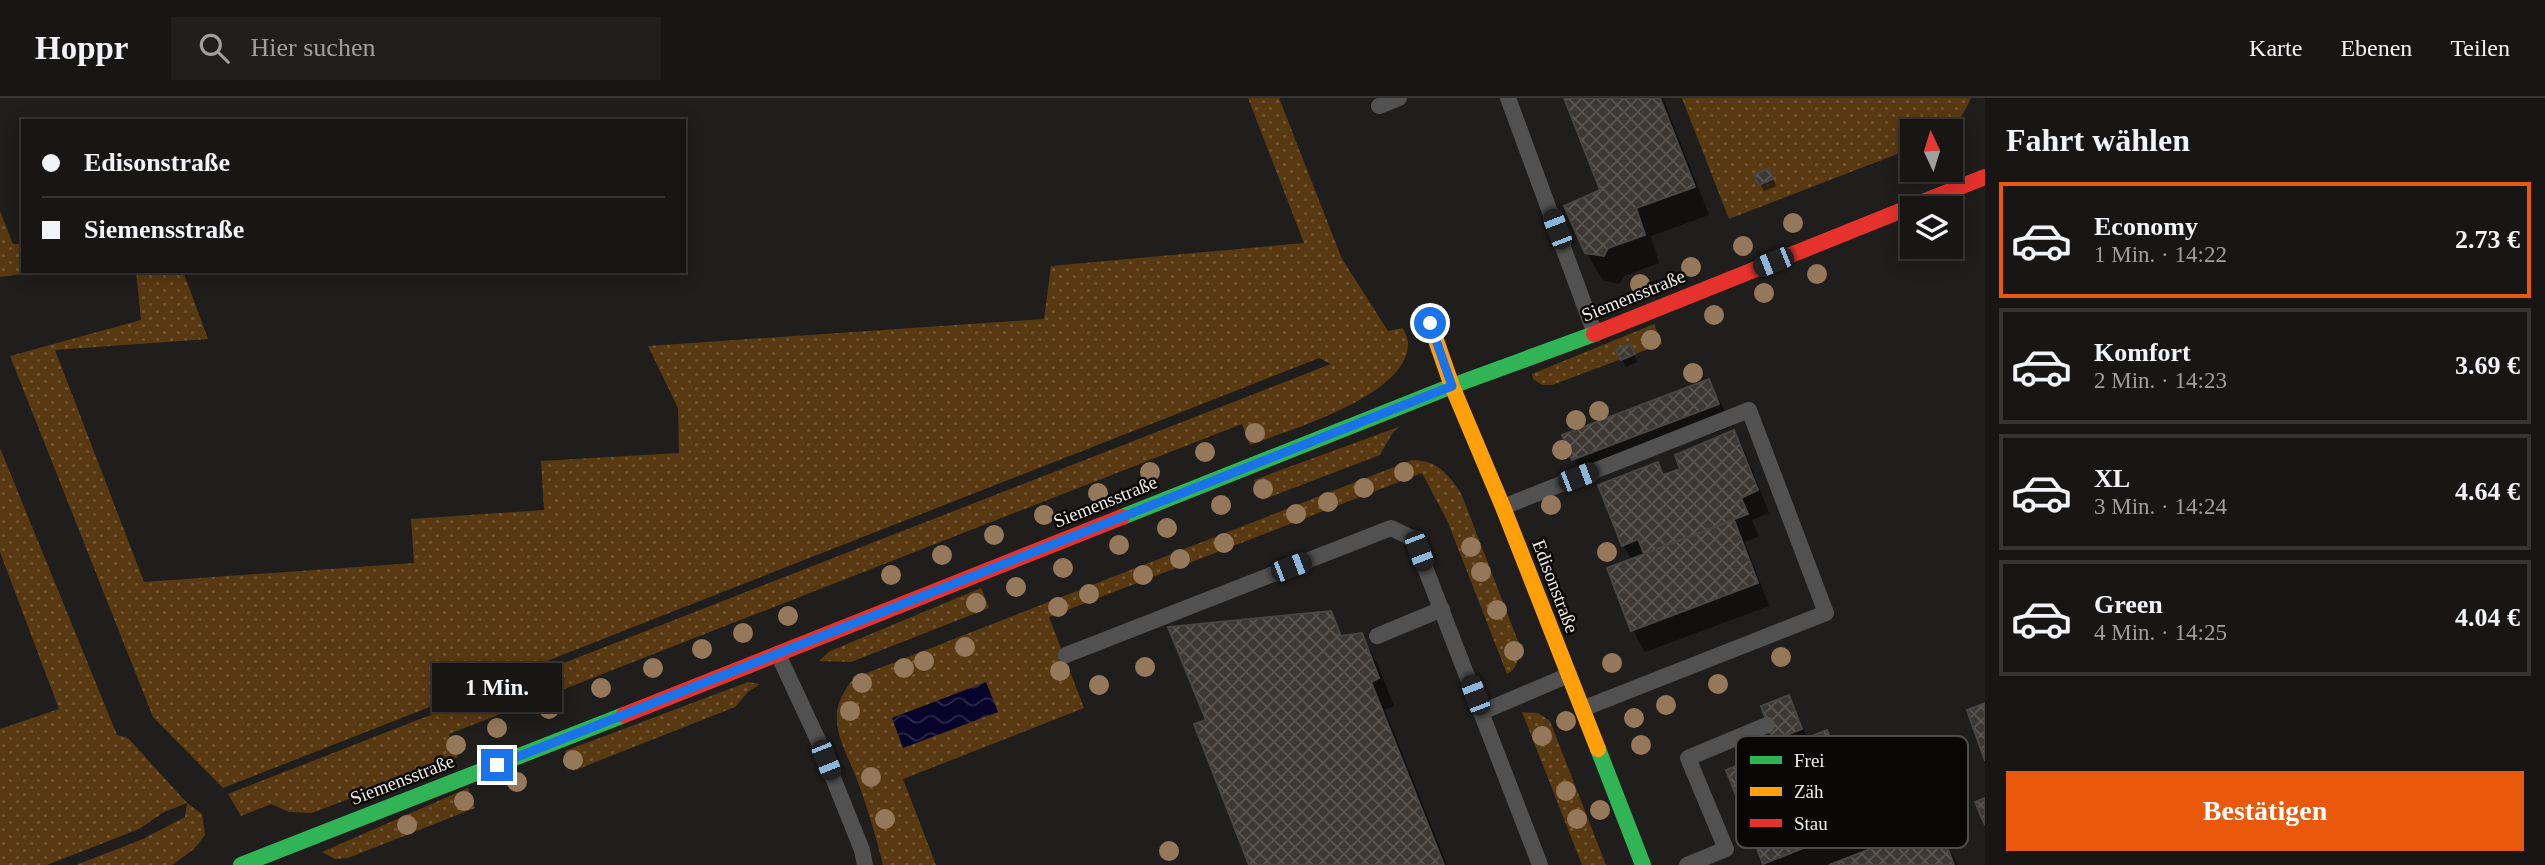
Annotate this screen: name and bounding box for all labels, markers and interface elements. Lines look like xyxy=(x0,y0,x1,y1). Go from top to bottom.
search box xyxy=(171,17,661,80)
icon: search xyxy=(195,29,233,67)
text: Hoppr xyxy=(35,30,129,66)
text: Hier suchen xyxy=(251,33,375,62)
text: Karte xyxy=(2249,35,2302,61)
text: Ebenen xyxy=(2340,35,2412,61)
text: Teilen xyxy=(2450,35,2510,61)
north arrow xyxy=(1900,119,1964,182)
map controls xyxy=(1900,119,1963,259)
text: Fahrt wählen xyxy=(2006,122,2190,158)
text: Edisonstraße xyxy=(84,148,230,177)
button: layers xyxy=(1900,196,1963,259)
car xyxy=(1540,206,1575,252)
icon: car xyxy=(2010,209,2073,272)
text: Economy xyxy=(2094,212,2198,241)
text: Siemensstraße xyxy=(84,215,244,244)
text: 2.73 € xyxy=(2455,225,2520,254)
text: 1 Min. · 14:22 xyxy=(2094,242,2227,267)
car xyxy=(1750,244,1797,280)
street label: Siemensstraße xyxy=(1578,265,1688,326)
route start xyxy=(1414,307,1446,339)
icon: car xyxy=(2010,335,2073,398)
text: Komfort xyxy=(2094,338,2191,367)
text: 3.69 € xyxy=(2455,351,2520,380)
text: 2 Min. · 14:23 xyxy=(2094,368,2227,393)
car xyxy=(1555,460,1602,494)
icon: car xyxy=(2010,461,2073,524)
text: XL xyxy=(2094,464,2130,493)
street label: Siemensstraße xyxy=(1050,471,1160,532)
text: 4.64 € xyxy=(2455,477,2520,506)
text: 3 Min. · 14:24 xyxy=(2094,494,2227,519)
car xyxy=(1402,528,1437,574)
street label: Edisonstraße xyxy=(1528,537,1583,636)
car xyxy=(1268,550,1315,584)
icon: car xyxy=(2010,587,2073,650)
text: Green xyxy=(2094,590,2163,619)
text: 4.04 € xyxy=(2455,603,2520,632)
text: 4 Min. · 14:25 xyxy=(2094,620,2227,645)
callout: 1 Min. xyxy=(432,664,562,712)
car xyxy=(1458,672,1493,718)
text: 1 Min. xyxy=(465,675,529,700)
legend xyxy=(1736,736,1968,848)
car xyxy=(809,737,844,783)
route end xyxy=(481,749,513,781)
street label: Siemensstraße xyxy=(347,750,457,809)
text: Frei xyxy=(1794,750,1825,771)
button: Bestätigen xyxy=(2006,771,2524,851)
text: Zäh xyxy=(1794,781,1824,802)
text: Stau xyxy=(1794,813,1828,834)

